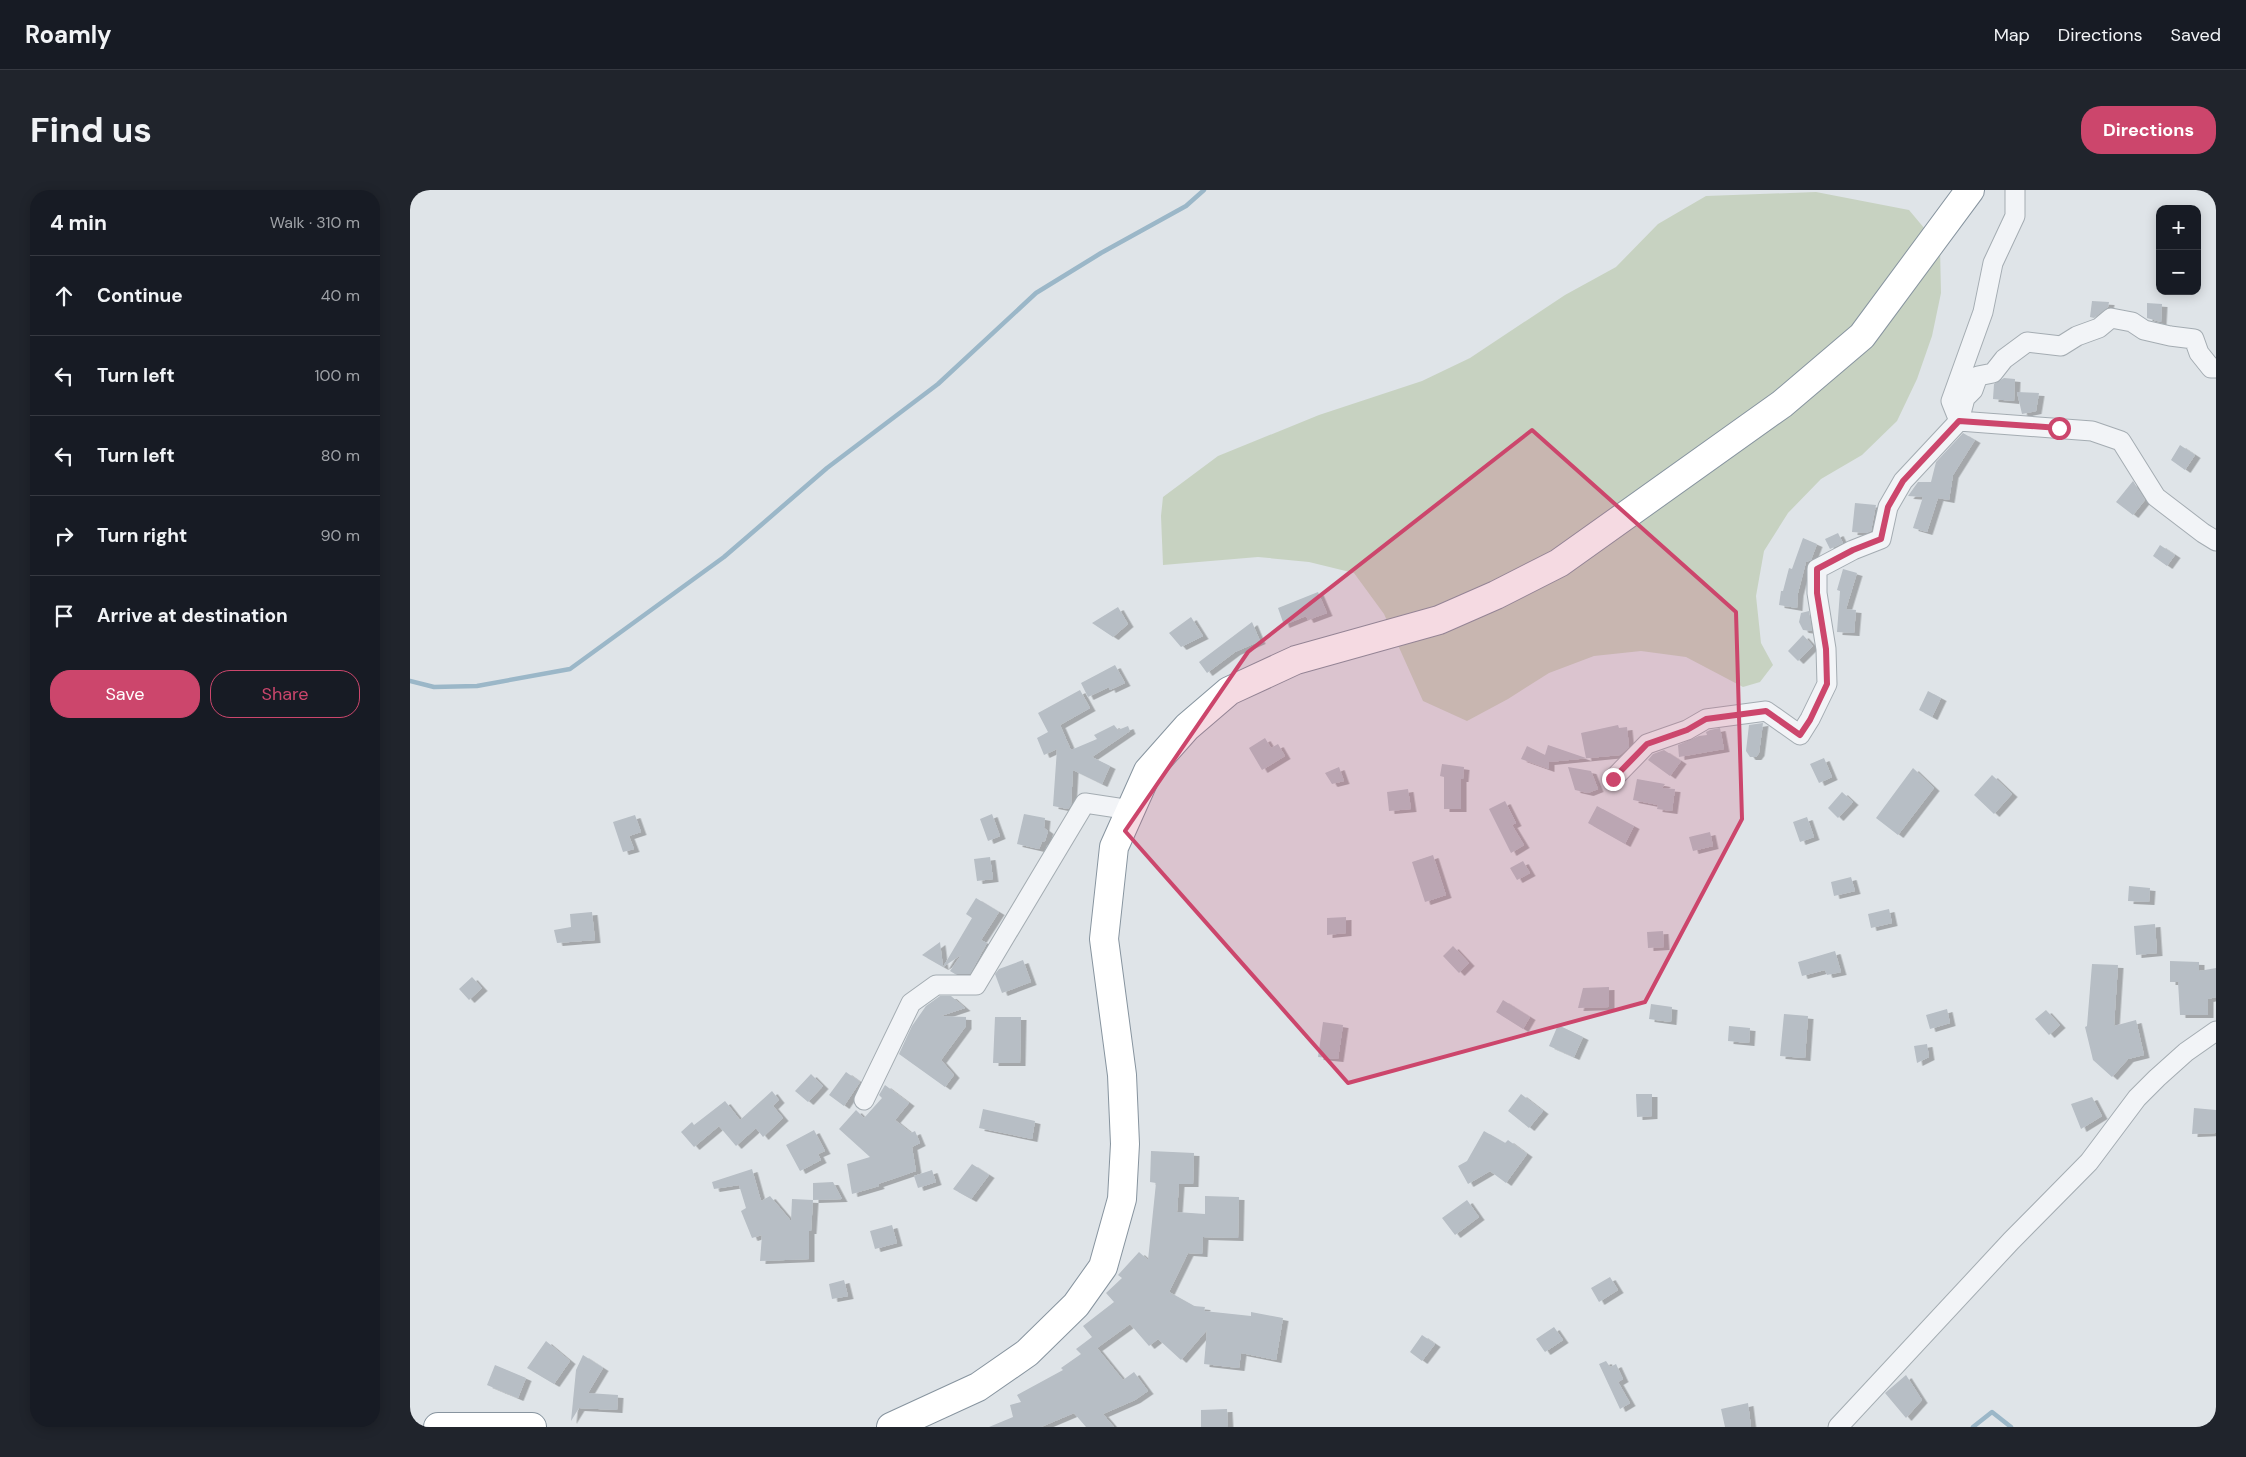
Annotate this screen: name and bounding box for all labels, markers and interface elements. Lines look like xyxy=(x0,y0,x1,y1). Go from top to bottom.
text: Roamly xyxy=(25,19,112,50)
text: Map xyxy=(1994,23,2030,47)
text: Directions xyxy=(2058,23,2143,47)
text: Saved xyxy=(2171,23,2221,47)
button: Directions xyxy=(2081,106,2216,154)
text: Find us xyxy=(30,107,152,153)
map controls xyxy=(2156,205,2201,295)
button: + xyxy=(2156,205,2201,250)
text: 4 min xyxy=(50,209,107,237)
text: Walk · 310 m xyxy=(270,212,360,233)
button: − xyxy=(2156,250,2201,295)
icon: ahead xyxy=(50,282,78,310)
text: Continue xyxy=(97,283,183,308)
text: 40 m xyxy=(321,285,360,306)
icon: left xyxy=(50,362,78,390)
text: Turn left xyxy=(97,363,175,388)
text: 100 m xyxy=(315,365,360,386)
route start xyxy=(2048,417,2071,440)
icon: left xyxy=(50,442,78,470)
text: Turn left xyxy=(97,443,175,468)
text: 80 m xyxy=(321,445,360,466)
icon: right xyxy=(50,522,78,550)
text: Turn right xyxy=(97,523,187,548)
text: 90 m xyxy=(320,525,360,546)
icon: arrive xyxy=(50,602,78,630)
text: Arrive at destination xyxy=(97,603,288,628)
button: Save xyxy=(50,670,200,718)
button: Share xyxy=(210,670,360,718)
route end xyxy=(1602,768,1625,791)

